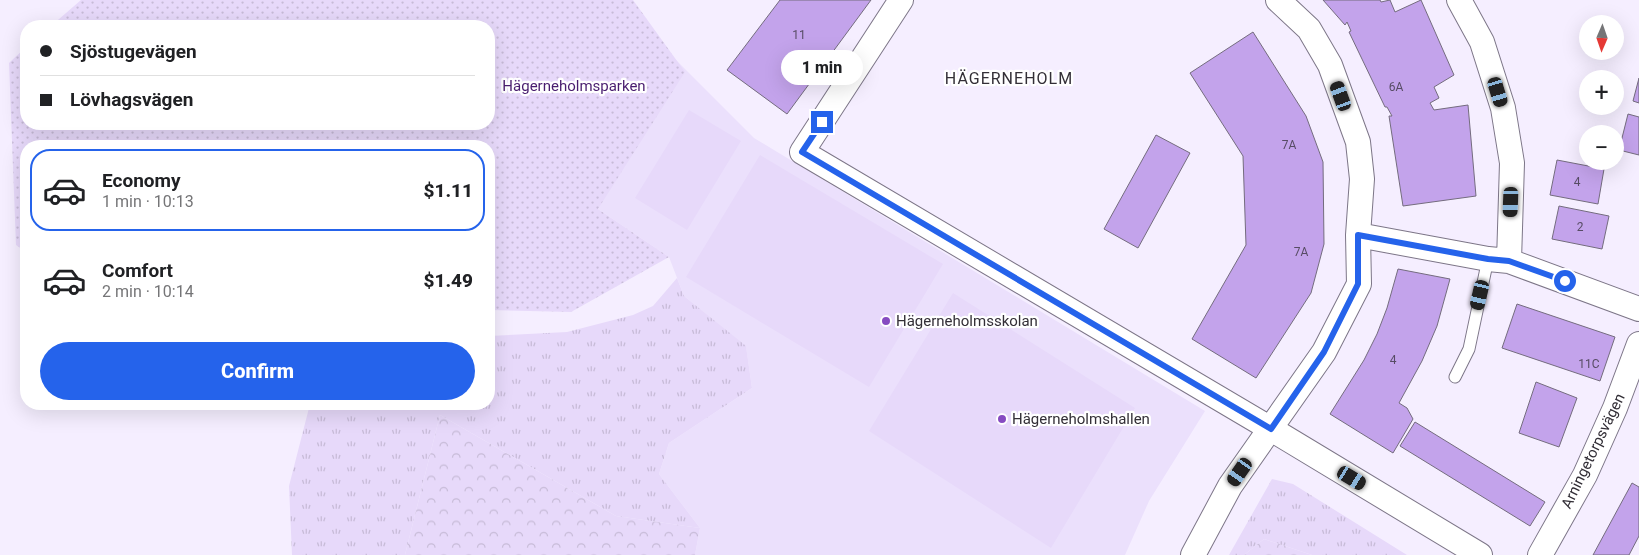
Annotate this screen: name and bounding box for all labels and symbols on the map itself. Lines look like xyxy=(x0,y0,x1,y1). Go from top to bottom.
north arrow xyxy=(1579,15,1624,60)
house number: 11 xyxy=(792,28,806,42)
callout: 1 min xyxy=(781,49,863,84)
district label: HÄGERNEHOLM xyxy=(945,69,1073,88)
car xyxy=(1486,75,1509,109)
park label: Hägerneholmsparken xyxy=(502,77,646,95)
car xyxy=(1328,79,1353,113)
house number: 6A xyxy=(1389,80,1403,94)
route end xyxy=(811,111,833,133)
house number: 7A xyxy=(1282,138,1296,152)
house number: 4 xyxy=(1574,175,1581,189)
car xyxy=(1502,187,1519,217)
house number: 2 xyxy=(1577,220,1584,234)
house number: 7A xyxy=(1294,245,1308,259)
route start xyxy=(1554,270,1576,292)
car xyxy=(1469,279,1490,311)
place label: Hägerneholmsskolan xyxy=(896,312,1038,330)
marker: Hägerneholmsskolan xyxy=(880,315,892,327)
house number: 4 xyxy=(1390,353,1397,367)
house number: 11C xyxy=(1578,357,1600,371)
street label: Arningetorpsvägen xyxy=(1557,390,1629,512)
place label: Hägerneholmshallen xyxy=(1012,410,1150,428)
marker: Hägerneholmshallen xyxy=(996,413,1008,425)
car xyxy=(1225,455,1254,489)
car xyxy=(1335,464,1368,492)

